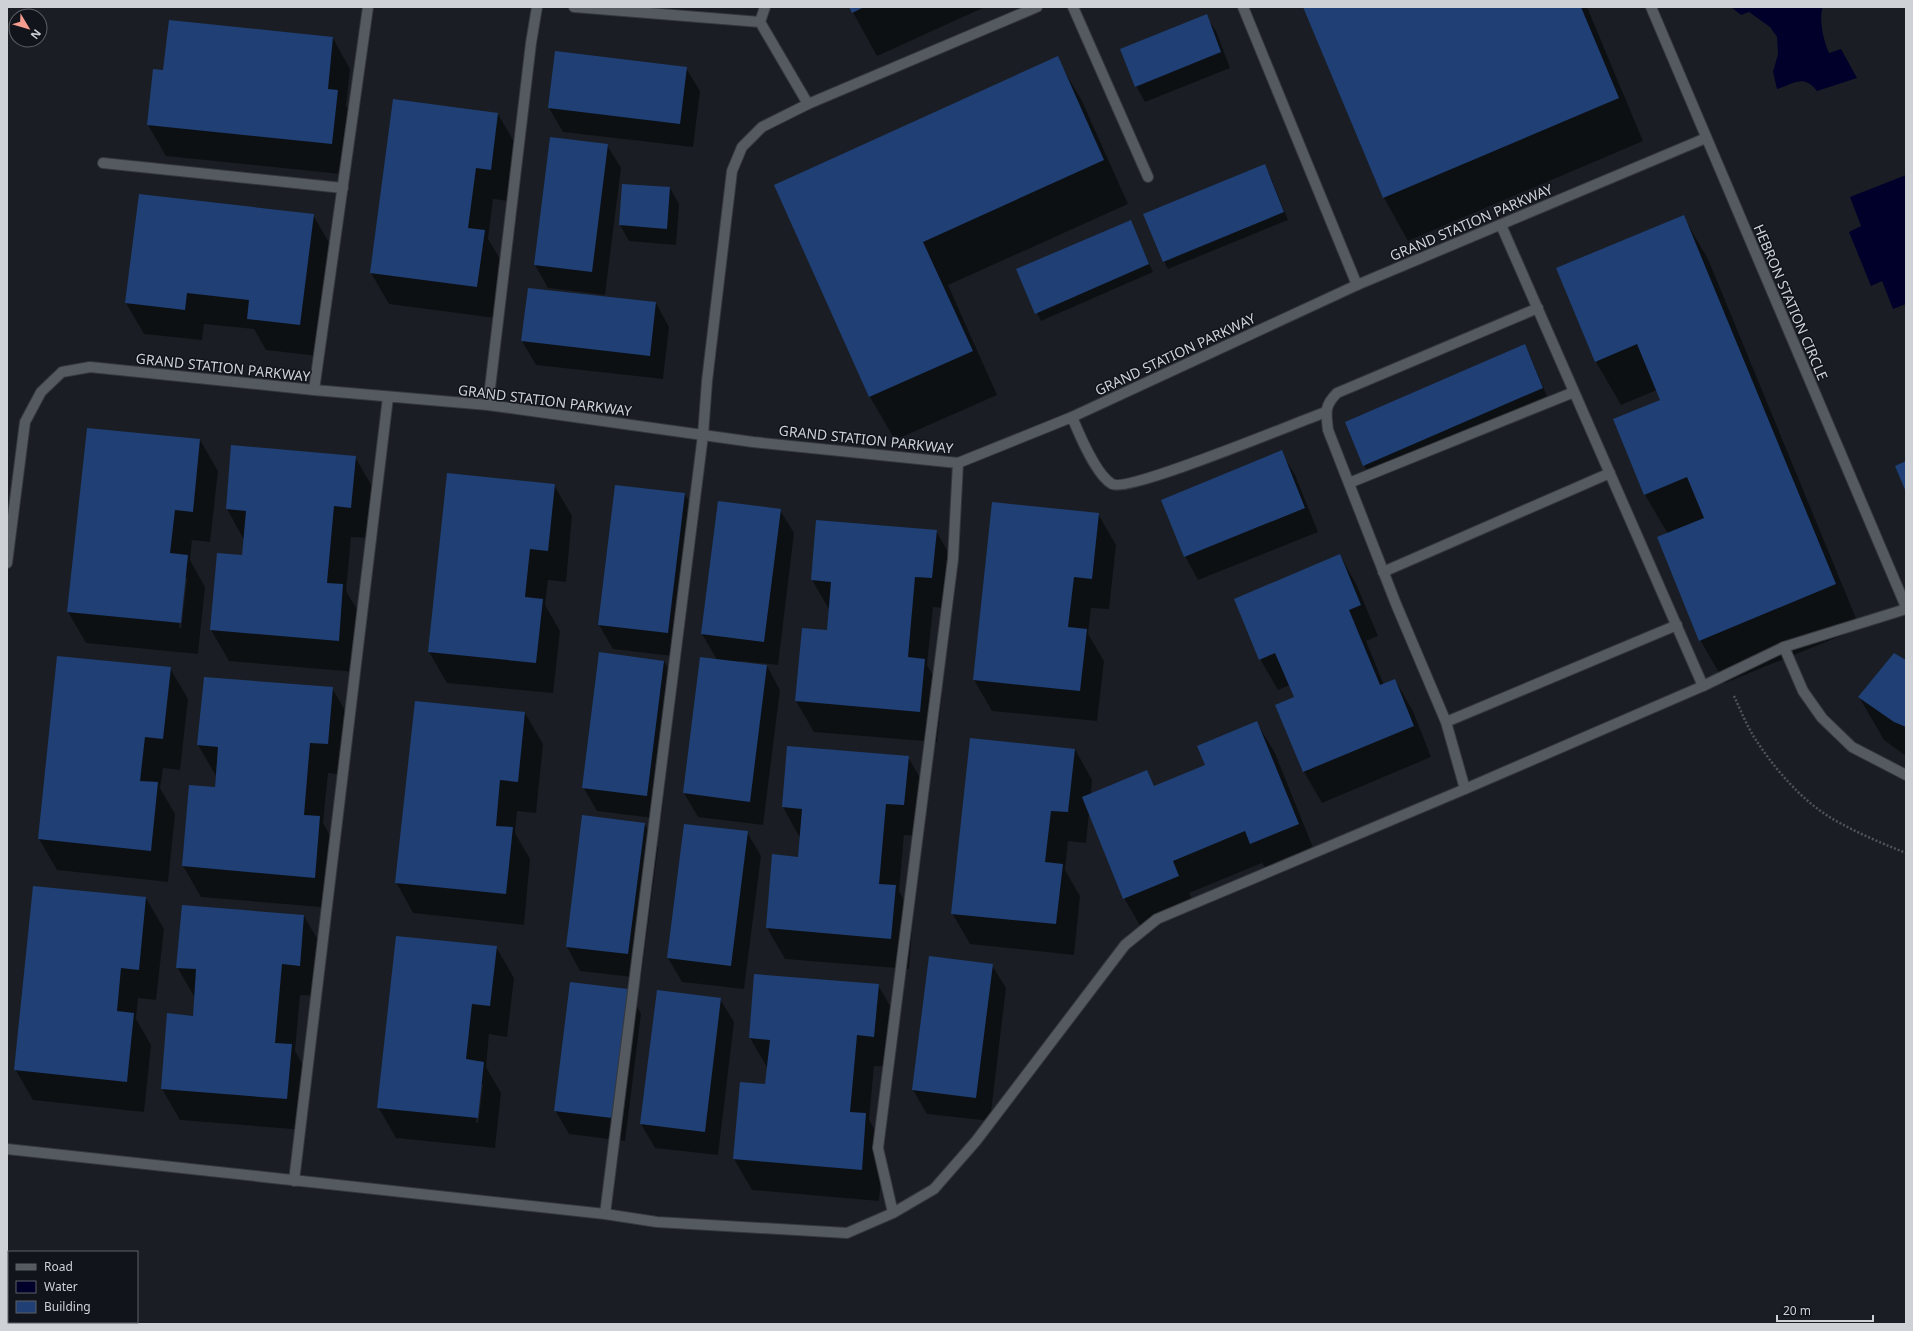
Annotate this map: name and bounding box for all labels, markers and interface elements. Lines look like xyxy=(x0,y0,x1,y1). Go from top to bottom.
north arrow xyxy=(8,8,48,48)
text: N xyxy=(28,26,45,43)
street label: GRAND STATION PARKWAY xyxy=(1387,179,1555,265)
street label: HEBRON STATION CIRCLE xyxy=(1750,221,1832,383)
street label: GRAND STATION PARKWAY xyxy=(1092,308,1258,400)
street label: GRAND STATION PARKWAY xyxy=(135,348,311,386)
street label: GRAND STATION PARKWAY xyxy=(457,380,633,420)
street label: GRAND STATION PARKWAY xyxy=(778,420,954,458)
legend xyxy=(8,1251,138,1323)
text: Road xyxy=(44,1258,73,1275)
text: Water xyxy=(44,1278,78,1295)
scale bar xyxy=(1777,1297,1873,1323)
text: Building xyxy=(44,1298,91,1315)
text: 20 m xyxy=(1783,1302,1811,1319)

